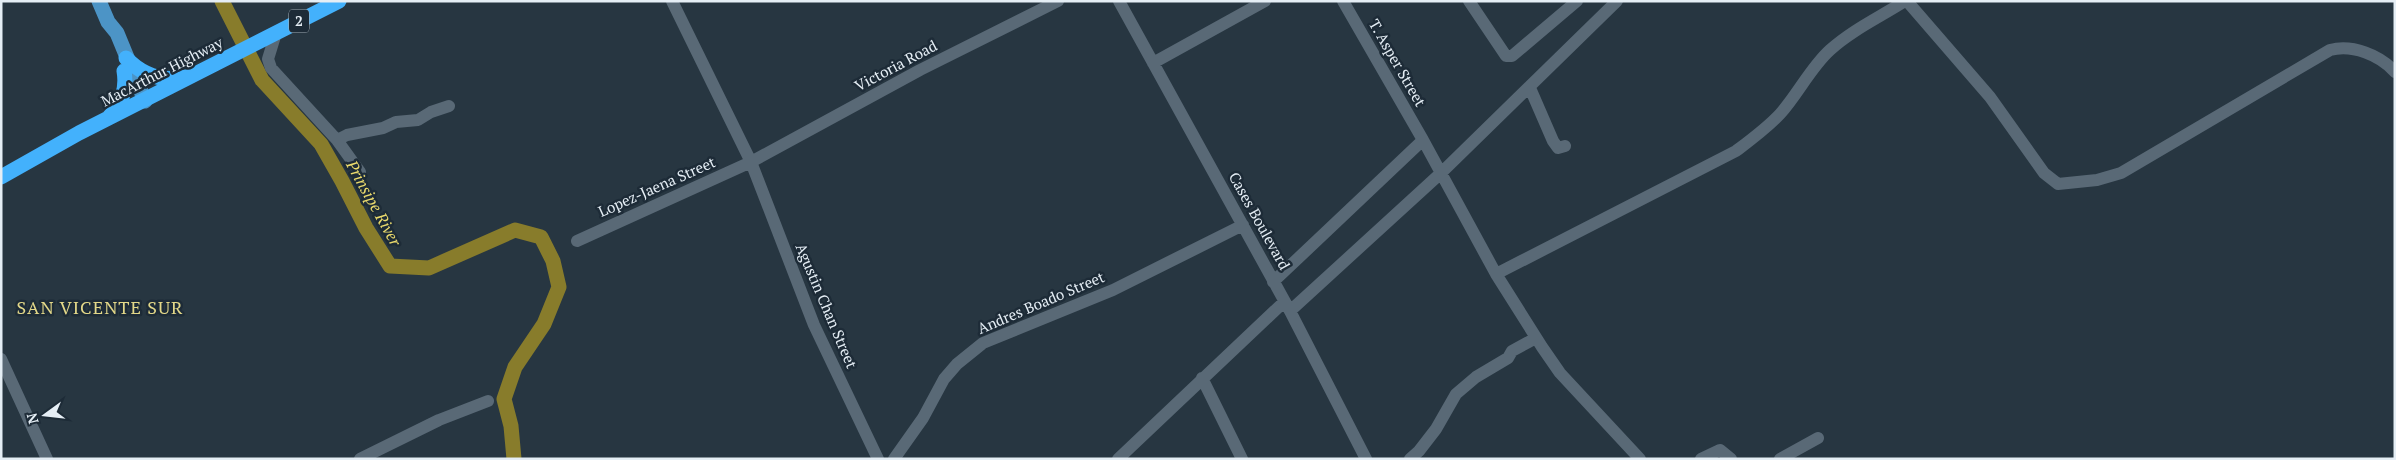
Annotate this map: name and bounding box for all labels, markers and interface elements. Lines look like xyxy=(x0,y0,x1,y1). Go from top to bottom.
road number: 2 xyxy=(289,10,309,32)
street label: T. Asper Street xyxy=(1365,15,1431,110)
street label: MacArthur Highway xyxy=(97,32,226,110)
street label: Victoria Road xyxy=(851,35,940,95)
street label: Lopez-Jaena Street xyxy=(595,151,719,221)
water label: Prinsipe River xyxy=(341,155,407,250)
street label: Cases Boulevard xyxy=(1225,168,1295,273)
street label: Agustin Chan Street xyxy=(792,240,862,372)
street label: Andres Boado Street xyxy=(974,266,1108,338)
district label: SAN VICENTE SUR xyxy=(16,295,184,319)
north arrow xyxy=(20,390,70,440)
text: N xyxy=(21,411,43,426)

